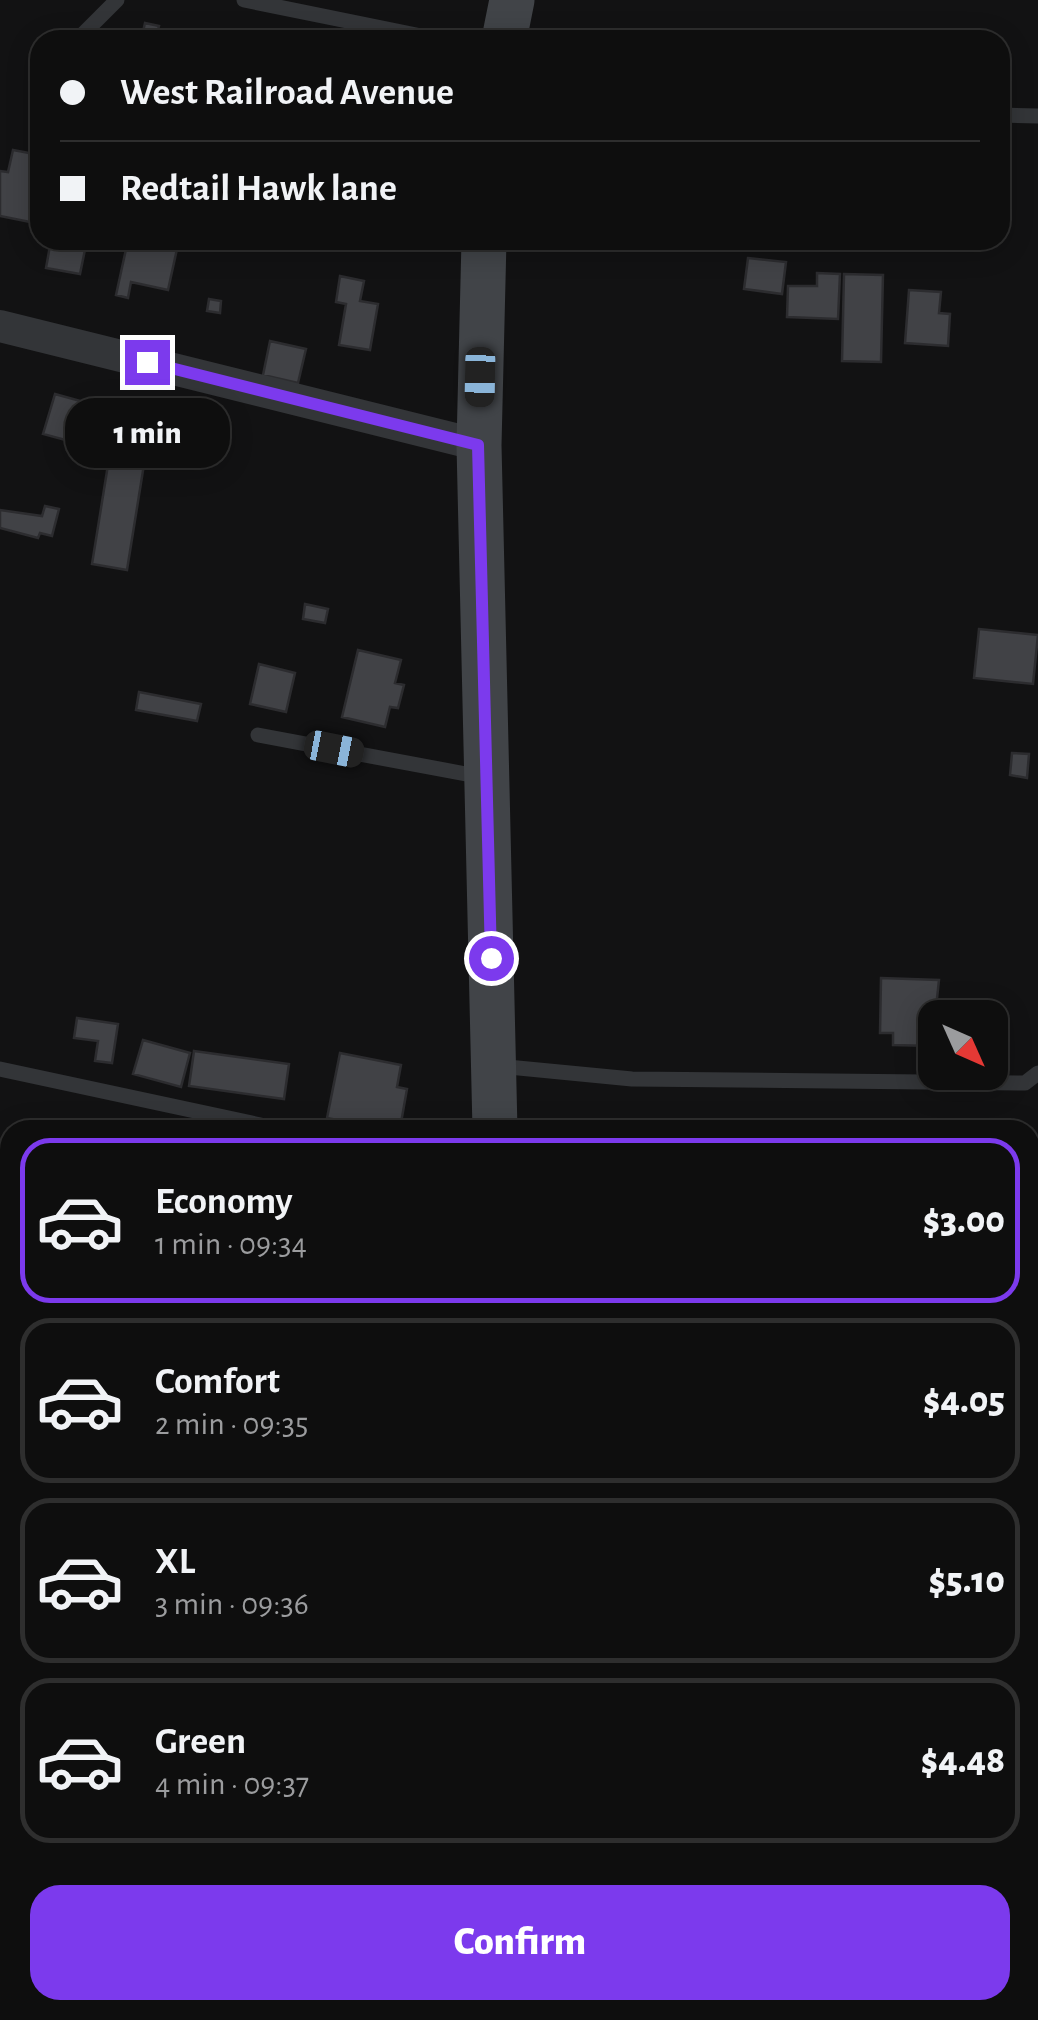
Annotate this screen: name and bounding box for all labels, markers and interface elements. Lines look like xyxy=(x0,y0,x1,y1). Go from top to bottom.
text: West Railroad Avenue xyxy=(120,74,454,112)
text: Redtail Hawk lane xyxy=(120,170,397,208)
route end xyxy=(125,340,170,385)
car xyxy=(464,347,496,407)
callout: 1 min xyxy=(64,397,230,467)
text: 1 min xyxy=(113,417,182,449)
car xyxy=(302,729,366,769)
route start xyxy=(469,936,514,981)
north arrow xyxy=(918,1000,1008,1090)
map controls xyxy=(918,1000,1008,1090)
icon: car xyxy=(35,1176,125,1266)
text: Economy xyxy=(155,1183,293,1221)
text: $3.00 xyxy=(923,1202,1005,1240)
text: 1 min · 09:34 xyxy=(155,1228,307,1260)
icon: car xyxy=(35,1356,125,1446)
text: Comfort xyxy=(155,1363,280,1401)
text: $4.05 xyxy=(923,1382,1005,1420)
text: 2 min · 09:35 xyxy=(155,1408,308,1440)
icon: car xyxy=(35,1536,125,1626)
text: XL xyxy=(155,1543,195,1581)
text: $5.10 xyxy=(929,1562,1005,1600)
text: 3 min · 09:36 xyxy=(155,1588,309,1620)
icon: car xyxy=(35,1716,125,1806)
text: Green xyxy=(155,1723,246,1761)
text: $4.48 xyxy=(921,1742,1005,1780)
text: 4 min · 09:37 xyxy=(155,1768,309,1800)
button: Confirm xyxy=(30,1885,1010,2000)

